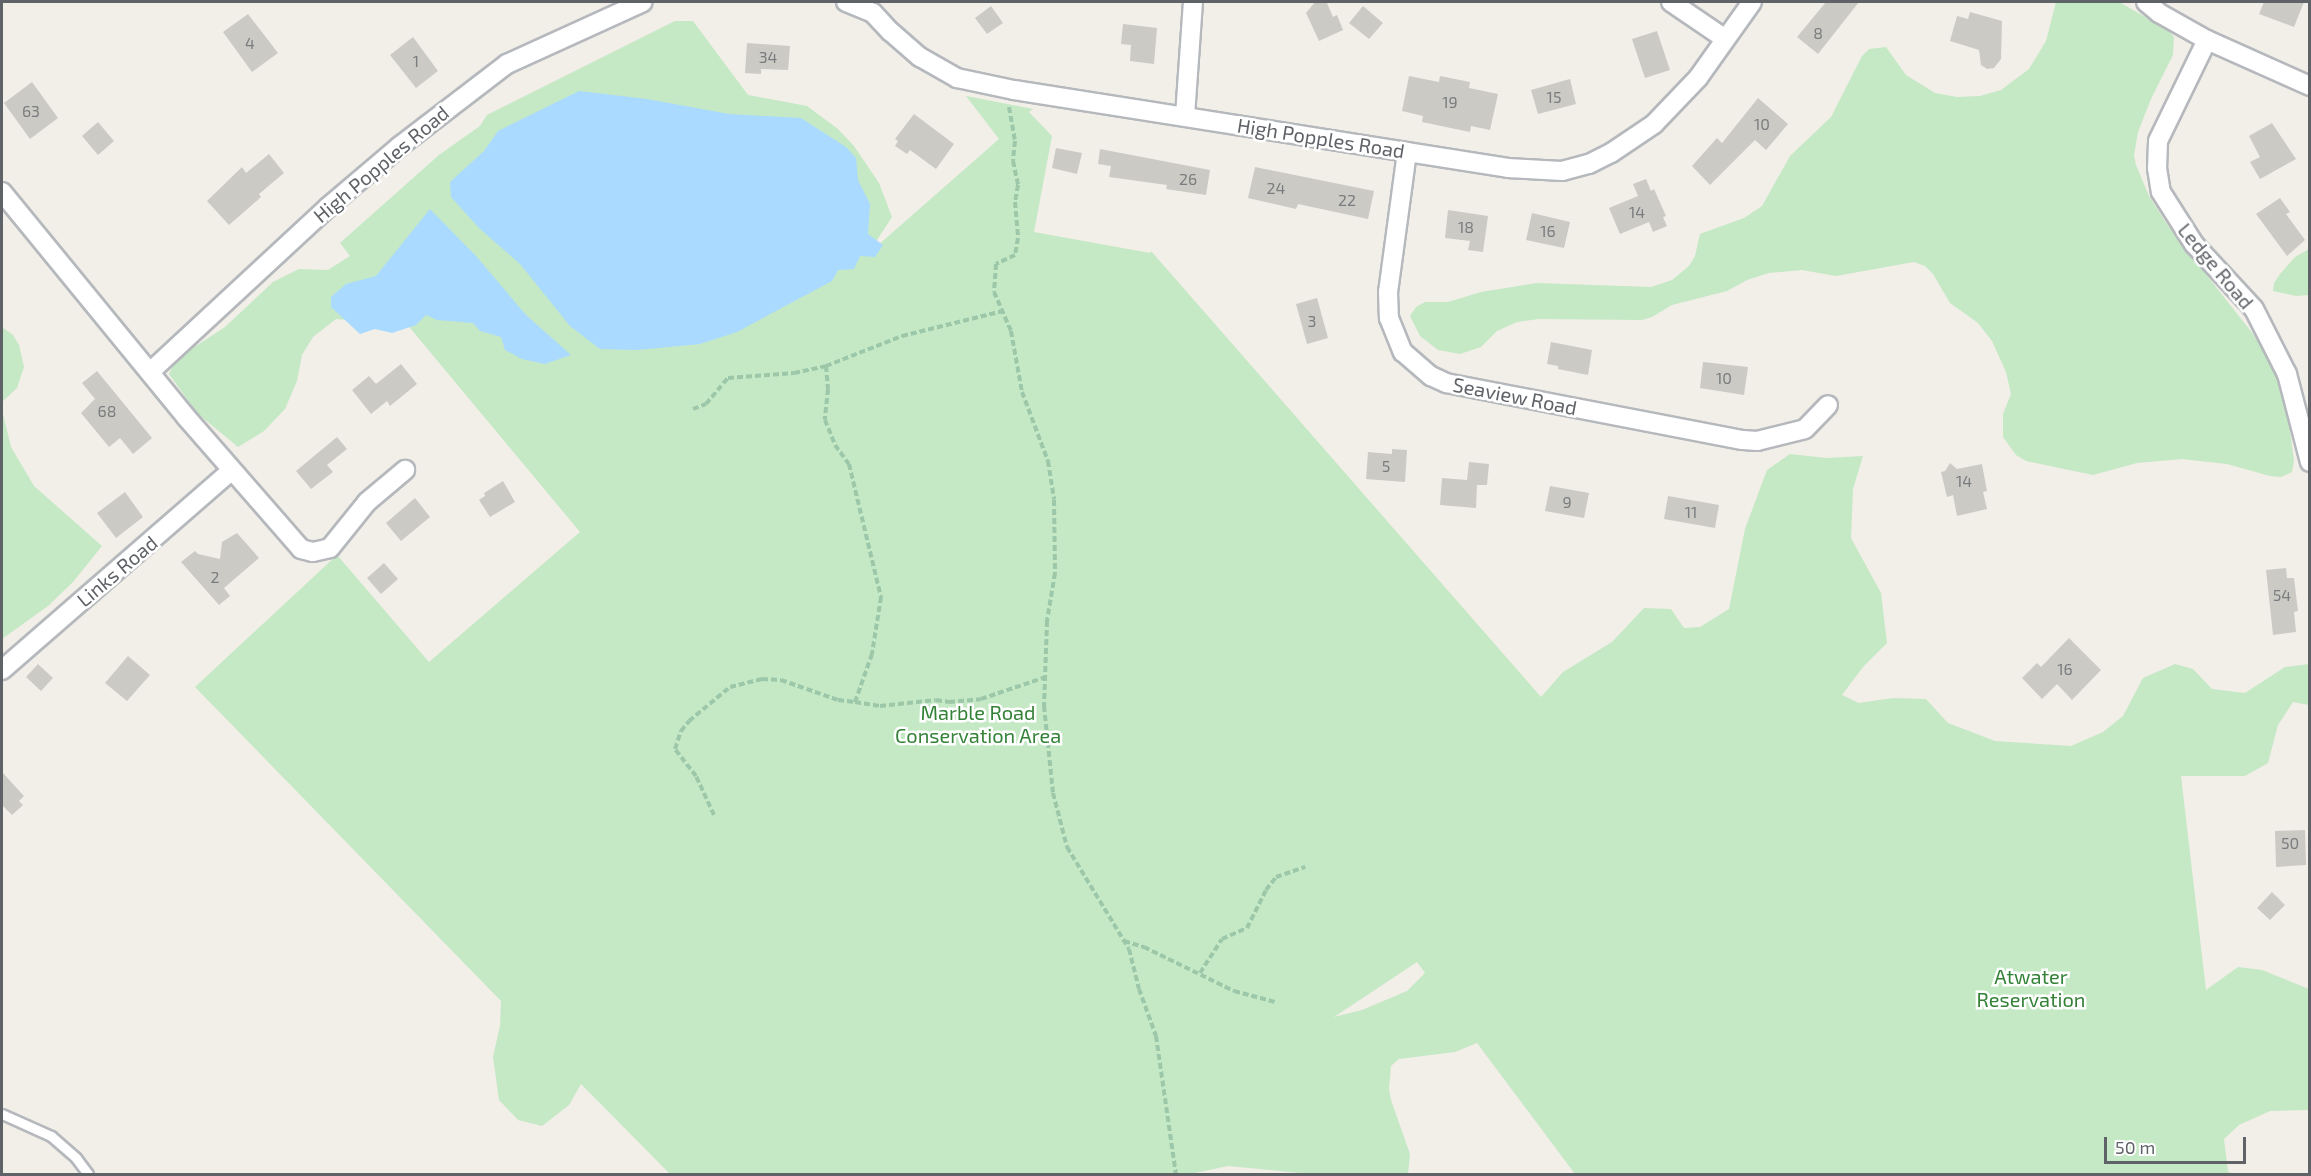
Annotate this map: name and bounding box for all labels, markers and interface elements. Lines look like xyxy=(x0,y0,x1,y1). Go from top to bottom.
house number: 8 xyxy=(1813,23,1823,43)
house number: 4 xyxy=(245,33,255,53)
house number: 34 xyxy=(759,47,777,67)
house number: 1 xyxy=(413,51,419,71)
house number: 15 xyxy=(1547,87,1561,107)
house number: 19 xyxy=(1442,92,1458,112)
street label: High Popples Road xyxy=(308,100,454,228)
house number: 63 xyxy=(22,101,40,121)
street label: High Popples Road xyxy=(1236,113,1406,163)
house number: 10 xyxy=(1754,114,1770,134)
house number: 26 xyxy=(1179,169,1197,189)
house number: 24 xyxy=(1267,178,1285,198)
house number: 22 xyxy=(1338,190,1356,210)
house number: 14 xyxy=(1629,202,1645,222)
house number: 18 xyxy=(1458,217,1474,237)
street label: Ledge Road xyxy=(2173,218,2259,314)
house number: 16 xyxy=(1540,221,1556,241)
house number: 3 xyxy=(1308,311,1316,331)
house number: 10 xyxy=(1716,368,1732,388)
street label: Seaview Road xyxy=(1451,372,1579,420)
house number: 68 xyxy=(98,401,116,421)
house number: 5 xyxy=(1382,456,1390,476)
house number: 14 xyxy=(1956,471,1972,491)
house number: 9 xyxy=(1562,492,1572,512)
house number: 11 xyxy=(1685,502,1697,522)
street label: Links Road xyxy=(72,530,162,612)
house number: 2 xyxy=(211,567,219,587)
house number: 54 xyxy=(2273,585,2291,605)
house number: 16 xyxy=(2057,659,2073,679)
park label: Marble Road Conservation Area xyxy=(895,701,1061,748)
house number: 50 xyxy=(2281,833,2299,853)
park label: Atwater Reservation xyxy=(1977,964,2085,1011)
scale bar xyxy=(2107,1125,2250,1163)
text: 50 m xyxy=(2115,1136,2155,1158)

